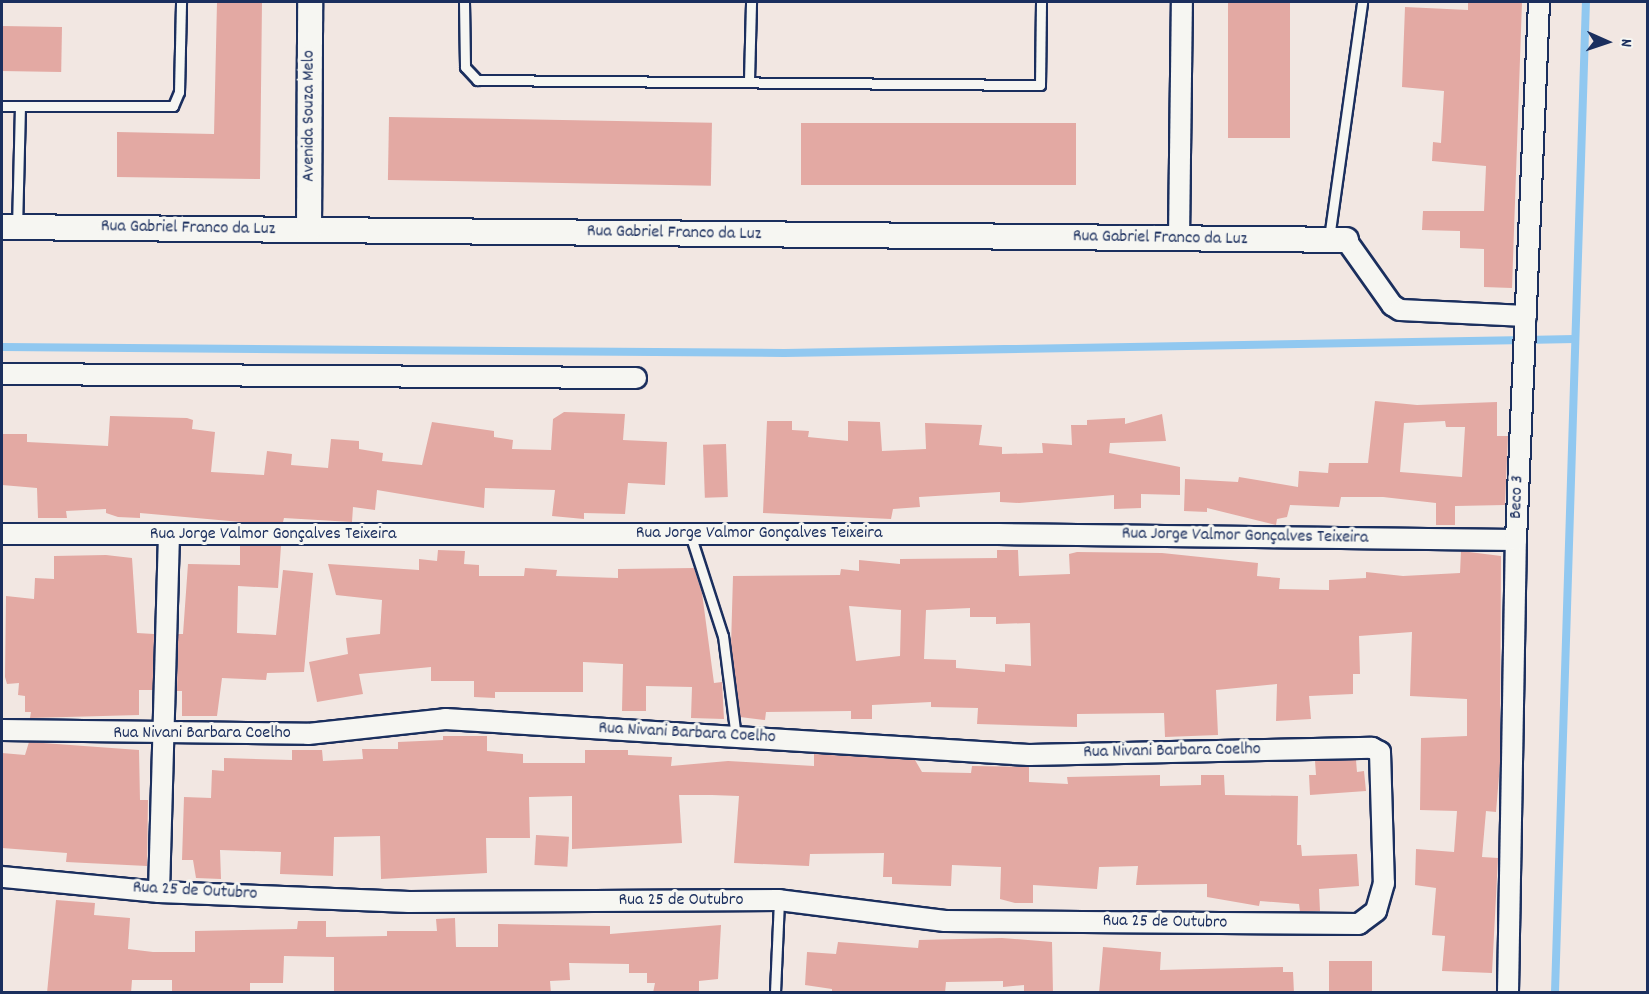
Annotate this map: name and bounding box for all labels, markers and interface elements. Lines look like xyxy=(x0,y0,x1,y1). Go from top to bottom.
north arrow xyxy=(1577,12,1637,72)
text: N xyxy=(1614,38,1637,48)
street label: Avenida Souza Melo xyxy=(299,50,321,182)
street label: Rua Gabriel Franco da Luz xyxy=(101,217,275,241)
street label: Rua Gabriel Franco da Luz xyxy=(587,222,761,246)
street label: Rua Gabriel Franco da Luz xyxy=(1073,227,1247,251)
street label: Beco 3 xyxy=(1506,475,1530,519)
street label: Rua Jorge Valmor Gonçalves Teixeira xyxy=(636,523,882,545)
street label: Rua Jorge Valmor Gonçalves Teixeira xyxy=(150,524,396,546)
street label: Rua Jorge Valmor Gonçalves Teixeira xyxy=(1121,524,1369,550)
street label: Rua Nivani Barbara Coelho xyxy=(598,719,776,749)
street label: Rua Nivani Barbara Coelho xyxy=(113,723,291,745)
street label: Rua Nivani Barbara Coelho xyxy=(1083,740,1261,764)
street label: Rua 25 de Outubro xyxy=(132,878,258,906)
street label: Rua 25 de Outubro xyxy=(619,890,743,912)
street label: Rua 25 de Outubro xyxy=(1102,911,1228,935)

